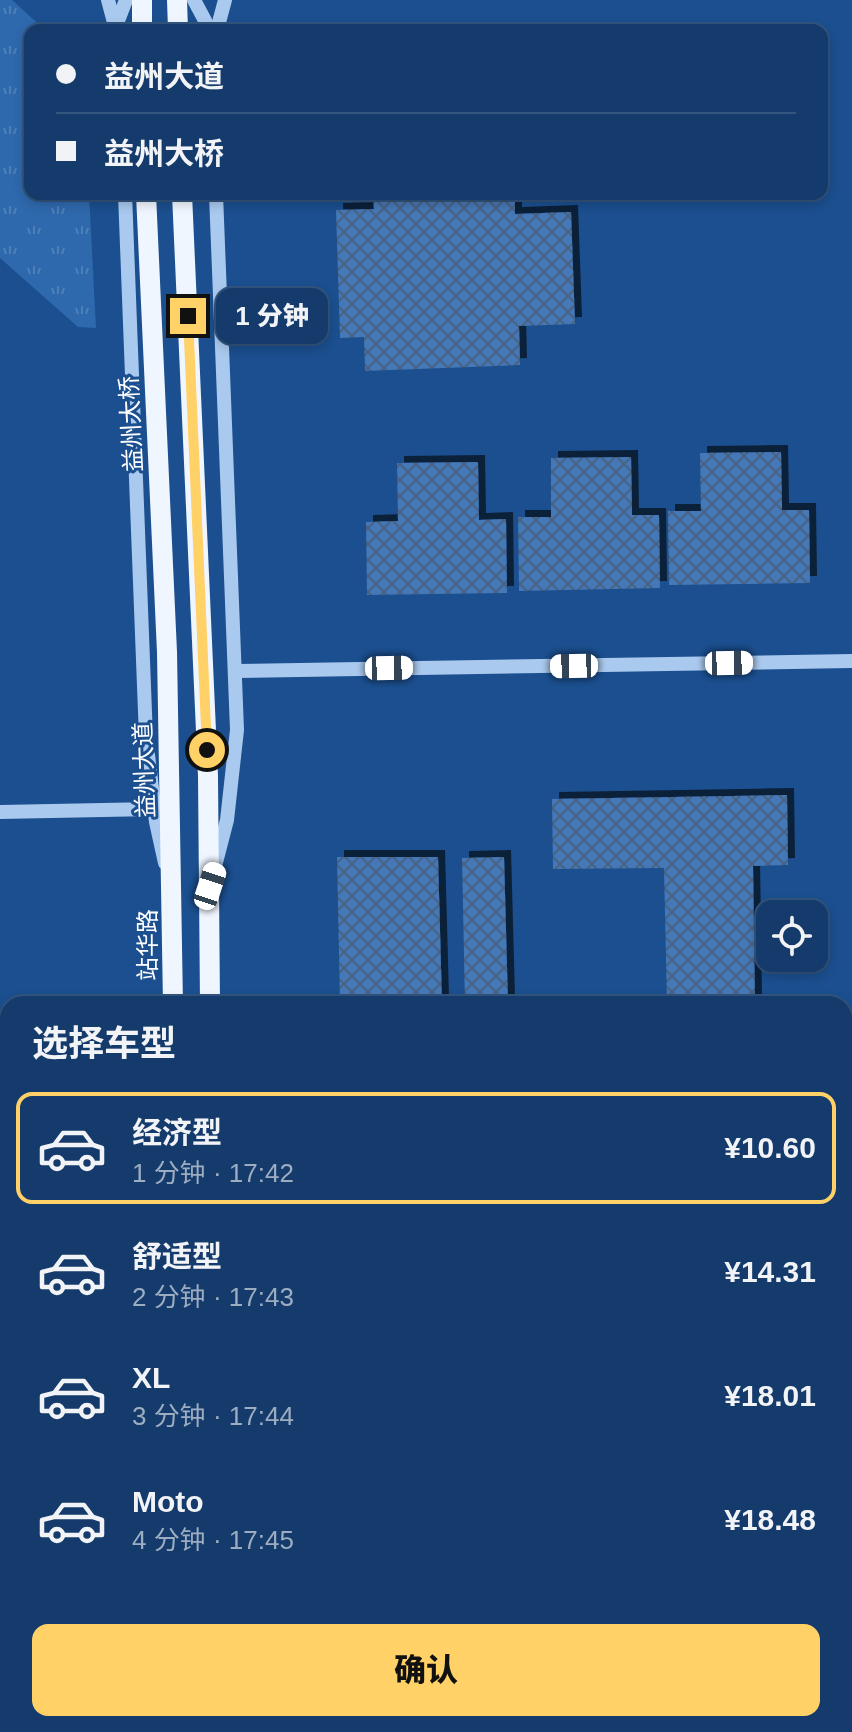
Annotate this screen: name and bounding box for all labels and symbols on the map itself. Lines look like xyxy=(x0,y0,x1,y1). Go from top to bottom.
callout: 1 分钟 xyxy=(216,288,328,344)
route end xyxy=(170,298,206,334)
street label: 益州大桥 xyxy=(115,375,147,473)
car xyxy=(705,651,753,675)
car xyxy=(550,654,598,678)
car xyxy=(365,656,413,680)
street label: 益州大道 xyxy=(129,722,159,818)
route start xyxy=(189,732,225,768)
car xyxy=(191,859,229,913)
street label: 站华路 xyxy=(134,909,161,981)

